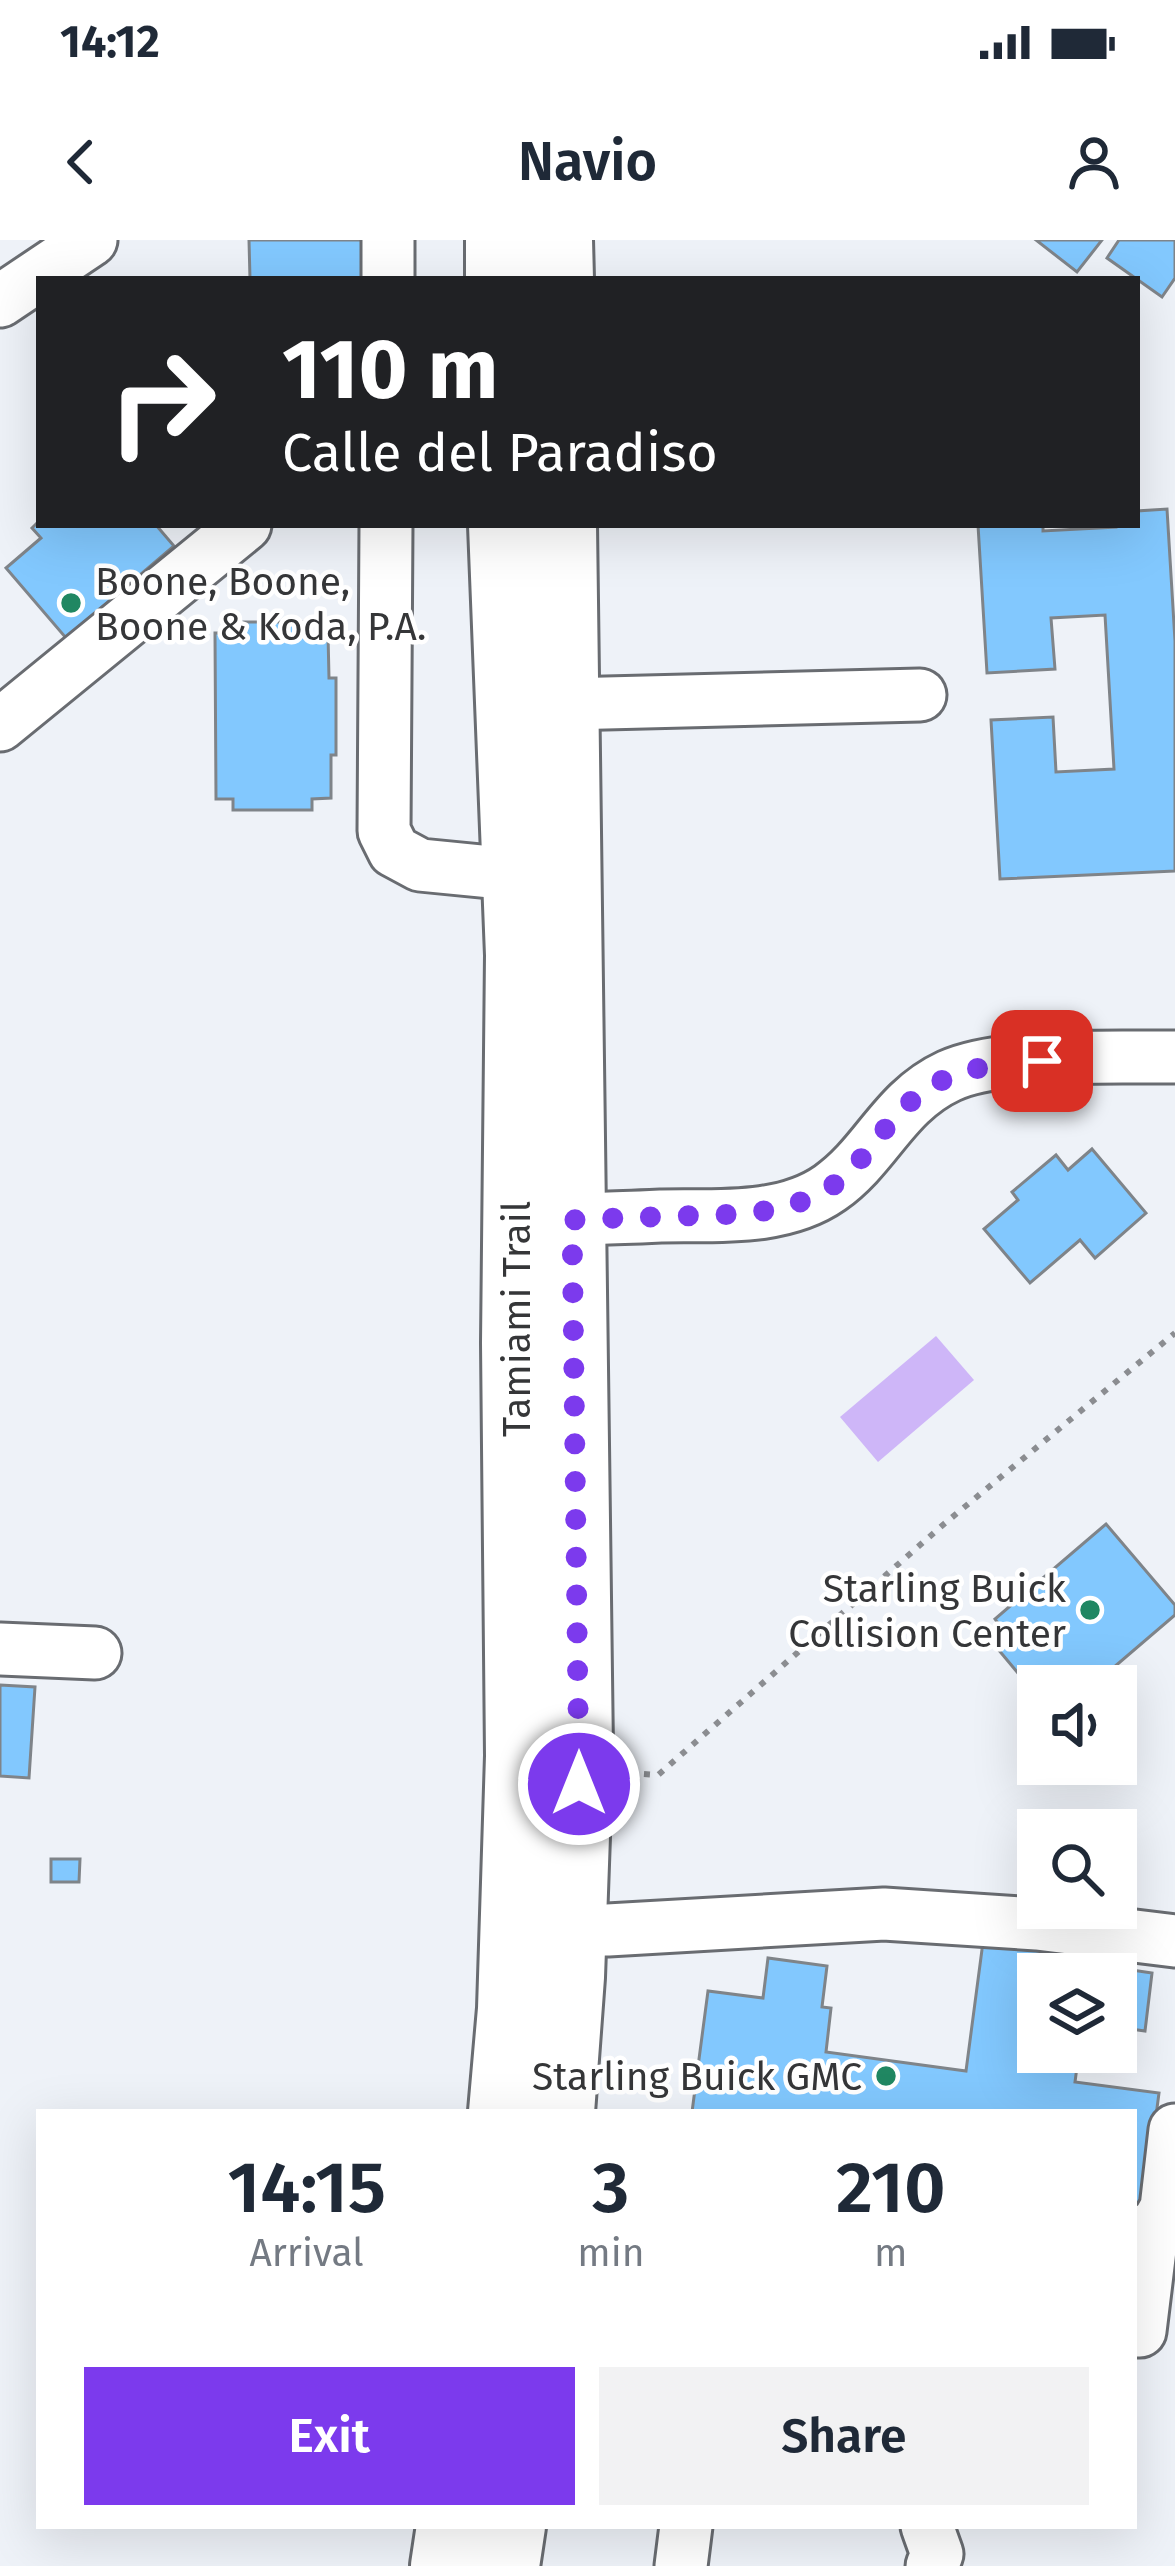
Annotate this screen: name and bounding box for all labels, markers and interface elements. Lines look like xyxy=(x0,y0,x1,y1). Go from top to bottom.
text: 14:12 xyxy=(60,15,160,69)
icon: back xyxy=(48,129,114,195)
icon: person xyxy=(1061,129,1127,195)
text: Navio xyxy=(518,130,657,194)
text: 110 m xyxy=(282,319,498,420)
icon: right xyxy=(84,324,240,480)
text: Calle del Paradiso xyxy=(282,421,718,485)
place label: Boone, Boone, Boone & Koda, P.A. xyxy=(95,559,426,650)
marker: Boone, Boone, Boone & Koda, P.A. xyxy=(58,590,84,616)
pin xyxy=(991,1010,1093,1112)
icon: arrive xyxy=(1009,1028,1075,1094)
street label: Tamiami Trail xyxy=(494,1201,540,1437)
place label: Starling Buick Collision Center xyxy=(788,1566,1066,1657)
marker: Starling Buick Collision Center xyxy=(1077,1597,1103,1623)
map controls xyxy=(1017,1665,1137,2073)
button: sound xyxy=(1017,1665,1137,1785)
position arrow xyxy=(516,1721,642,1847)
button: search xyxy=(1017,1809,1137,1929)
button: layers xyxy=(1017,1953,1137,2073)
place label: Starling Buick GMC xyxy=(532,2054,862,2100)
marker: Starling Buick GMC xyxy=(873,2063,899,2089)
text: 14:15 xyxy=(227,2145,386,2231)
text: 3 xyxy=(592,2145,629,2231)
text: 210 xyxy=(836,2145,946,2231)
text: Arrival xyxy=(249,2230,364,2276)
text: min xyxy=(577,2230,645,2276)
text: m xyxy=(874,2230,907,2276)
button: Exit xyxy=(84,2367,575,2505)
button: Share xyxy=(599,2367,1089,2505)

